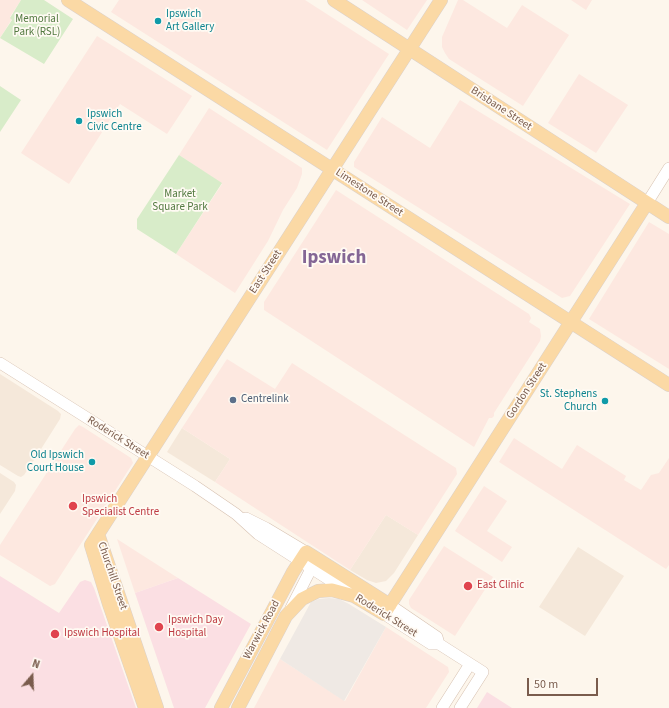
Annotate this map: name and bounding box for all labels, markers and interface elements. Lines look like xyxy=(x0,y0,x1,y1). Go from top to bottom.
place label: Ipswich Art Gallery xyxy=(166,8,214,34)
park label: Memorial Park (RSL) xyxy=(14,13,60,39)
marker: Ipswich Art Gallery xyxy=(153,16,163,26)
street label: Brisbane Street xyxy=(468,84,534,134)
place label: Ipswich Civic Centre xyxy=(87,108,142,134)
marker: Ipswich Civic Centre xyxy=(74,116,84,126)
street label: Limestone Street xyxy=(333,166,405,220)
park label: Market Square Park xyxy=(152,188,208,214)
street label: East Street xyxy=(247,248,285,296)
district label: Ipswich xyxy=(302,248,366,270)
street label: Gordon Street xyxy=(504,360,550,422)
place label: St. Stephens Church xyxy=(540,388,597,414)
place label: Centrelink xyxy=(241,393,289,407)
marker: Centrelink xyxy=(228,395,238,405)
marker: St. Stephens Church xyxy=(600,396,610,406)
street label: Roderick Street xyxy=(85,414,151,462)
place label: Old Ipswich Court House xyxy=(27,449,84,475)
marker: Old Ipswich Court House xyxy=(87,457,97,467)
place label: Ipswich Specialist Centre xyxy=(82,493,159,519)
marker: Ipswich Specialist Centre xyxy=(67,500,79,512)
street label: Churchill Street xyxy=(94,540,130,612)
place label: East Clinic xyxy=(477,579,524,593)
marker: East Clinic xyxy=(462,580,474,592)
street label: Roderick Street xyxy=(353,592,419,640)
street label: Warwick Road xyxy=(241,598,283,662)
place label: Ipswich Day Hospital xyxy=(168,614,223,640)
marker: Ipswich Day Hospital xyxy=(153,621,165,633)
place label: Ipswich Hospital xyxy=(64,627,140,641)
marker: Ipswich Hospital xyxy=(49,628,61,640)
north arrow xyxy=(12,656,52,696)
text: N xyxy=(30,656,42,672)
scale bar xyxy=(529,670,600,696)
text: 50 m xyxy=(534,676,558,693)

